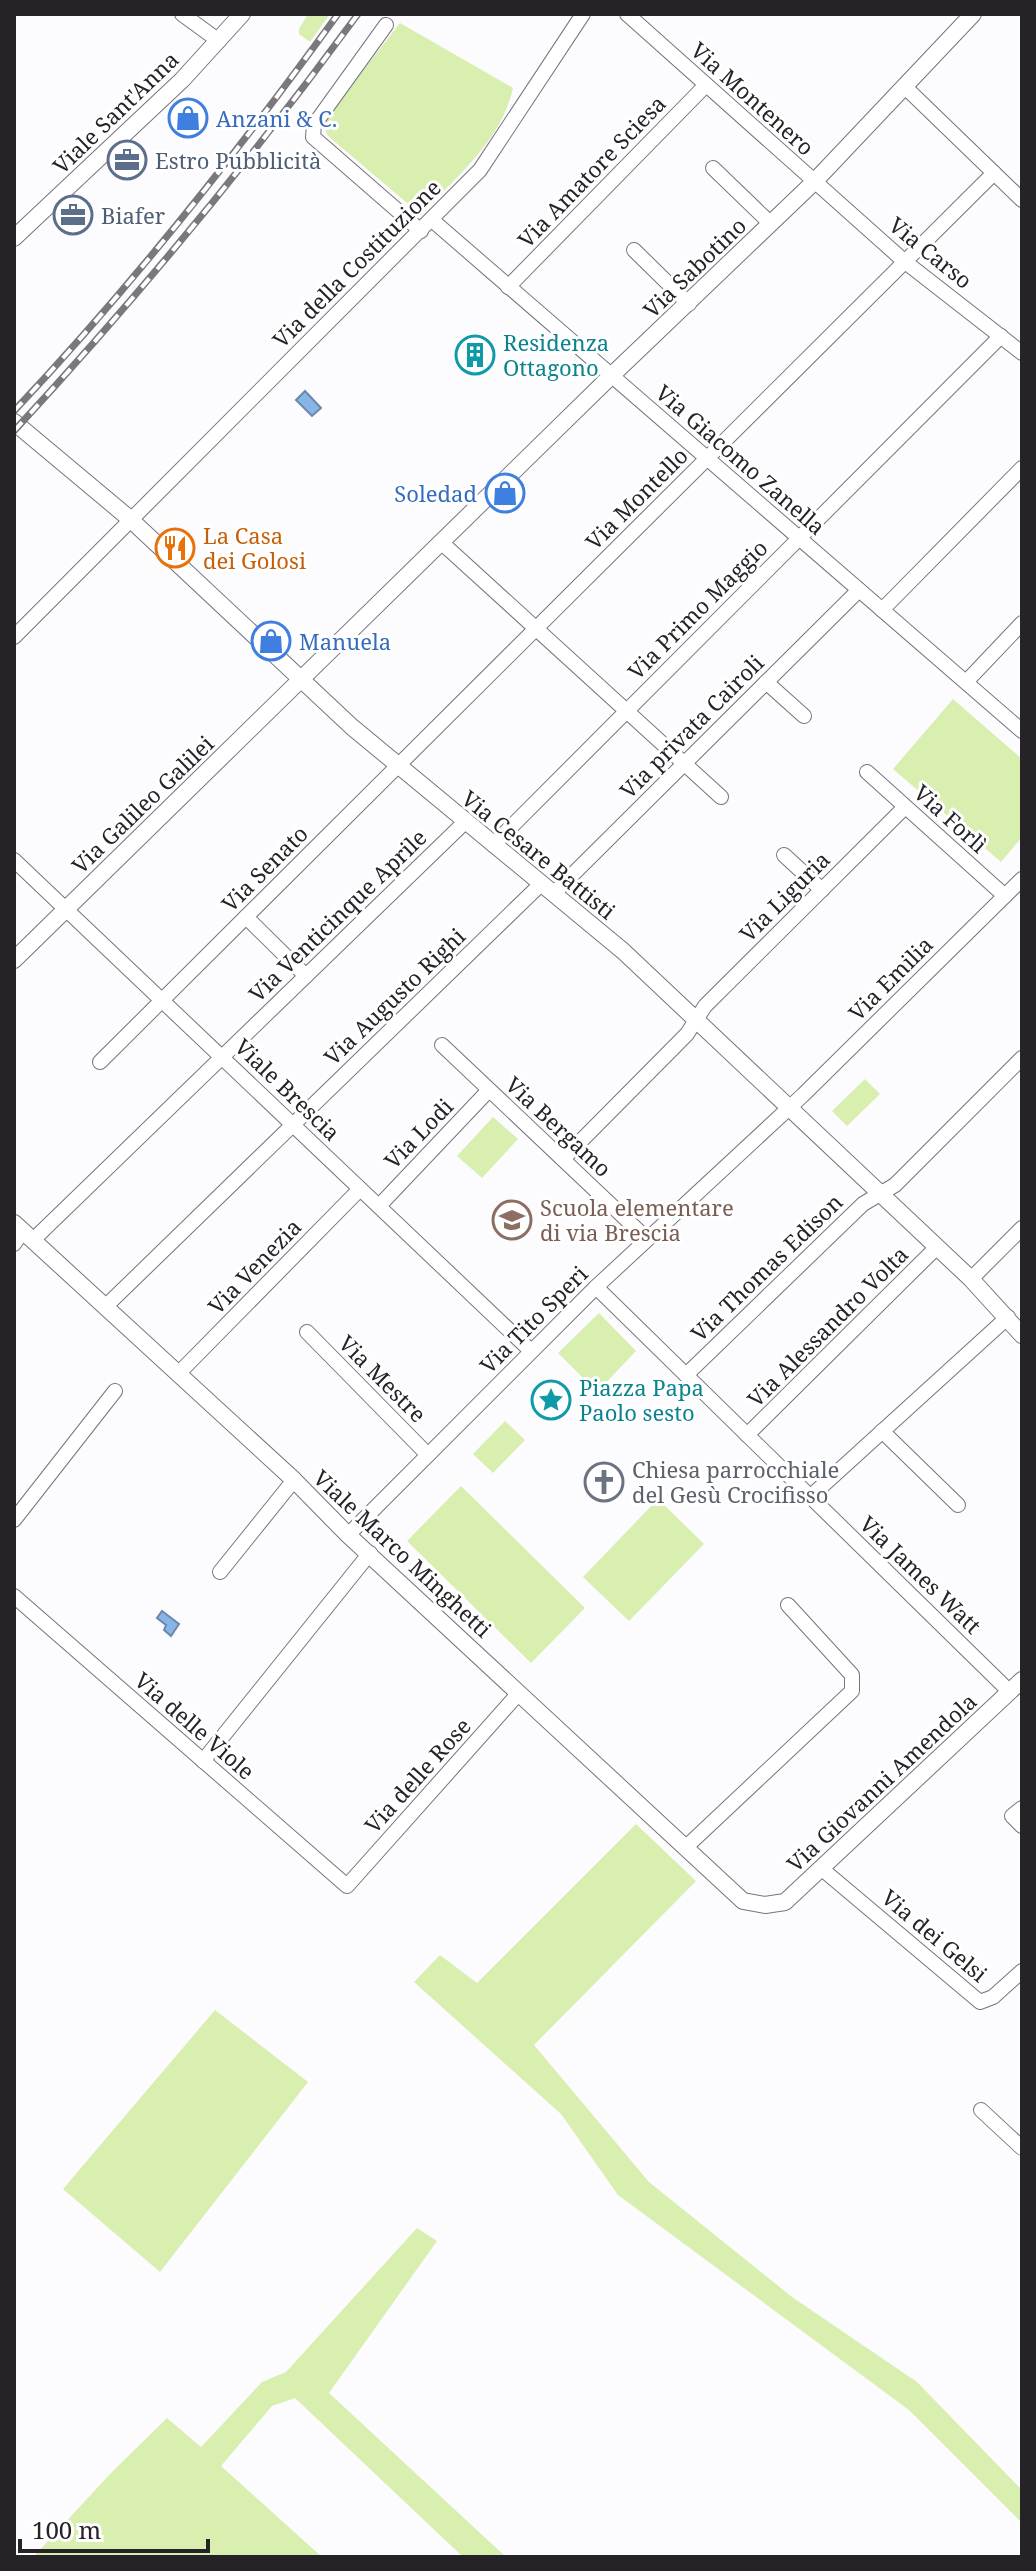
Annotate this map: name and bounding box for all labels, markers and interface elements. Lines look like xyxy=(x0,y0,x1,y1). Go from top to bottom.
street label: Via Montenero xyxy=(685,35,821,161)
street label: Viale Sant'Anna xyxy=(46,44,184,180)
street label: Via Amatore Sciesa xyxy=(510,88,672,254)
shop icon: Anzani & C. xyxy=(167,97,209,139)
place label: Anzani & C. xyxy=(216,103,337,133)
office icon: Estro Pubblicità xyxy=(106,139,148,181)
place label: Estro Pubblicità xyxy=(155,145,321,175)
street label: Via della Costituzione xyxy=(265,172,447,354)
office icon: Biafer xyxy=(52,194,94,236)
place label: Biafer xyxy=(101,200,166,230)
street label: Via Carso xyxy=(883,209,979,295)
street label: Via Sabotino xyxy=(636,210,752,324)
place label: Residenza Ottagono xyxy=(503,327,609,382)
building icon: Residenza Ottagono xyxy=(454,334,496,376)
street label: Via Giacomo Zanella xyxy=(650,377,832,541)
street label: Via Montello xyxy=(578,440,694,556)
shop icon: Soledad xyxy=(484,472,526,514)
place label: Soledad xyxy=(394,478,477,508)
place label: La Casa dei Golosi xyxy=(203,520,306,575)
restaurant icon: La Casa dei Golosi xyxy=(154,527,196,569)
street label: Via Primo Maggio xyxy=(621,533,773,685)
shop icon: Manuela xyxy=(250,620,292,662)
place label: Manuela xyxy=(299,626,391,656)
street label: Via privata Cairoli xyxy=(613,648,769,804)
street label: Via Galileo Galilei xyxy=(64,728,220,880)
street label: Via Forlì xyxy=(908,777,994,859)
street label: Via Cesare Battisti xyxy=(456,783,622,925)
street label: Via Senato xyxy=(214,818,314,918)
street label: Via Venticinque Aprile xyxy=(242,822,432,1008)
street label: Via Liguria xyxy=(732,844,836,948)
street label: Via Augusto Righi xyxy=(317,921,471,1071)
street label: Via Emilia xyxy=(841,929,939,1027)
street label: Viale Brescia xyxy=(229,1031,347,1147)
street label: Via Bergamo xyxy=(500,1069,618,1183)
street label: Via Lodi xyxy=(377,1091,459,1175)
street label: Via Thomas Edison xyxy=(684,1187,848,1347)
place label: Scuola elementare di via Brescia xyxy=(540,1192,734,1247)
school or university icon: Scuola elementare di via Brescia xyxy=(491,1199,533,1241)
street label: Via Venezia xyxy=(201,1212,307,1320)
street label: Via Alessandro Volta xyxy=(740,1239,914,1413)
street label: Via Tito Speri xyxy=(472,1258,594,1380)
street label: Via Mestre xyxy=(333,1328,433,1428)
place label: Piazza Papa Paolo sesto xyxy=(579,1372,704,1427)
place icon: Piazza Papa Paolo sesto xyxy=(530,1379,572,1421)
place label: Chiesa parrocchiale del Gesù Crocifisso xyxy=(632,1454,839,1509)
church icon: Chiesa parrocchiale del Gesù Crocifisso xyxy=(583,1461,625,1503)
street label: Viale Marco Minghetti xyxy=(307,1463,499,1643)
street label: Via James Watt xyxy=(854,1508,988,1640)
street label: Via delle Viole xyxy=(129,1665,261,1785)
street label: Via Giovanni Amendola xyxy=(780,1686,982,1878)
street label: Via delle Rose xyxy=(357,1711,477,1839)
street label: Via dei Gelsi xyxy=(876,1882,994,1988)
scale bar xyxy=(20,2503,208,2553)
text: 100 m xyxy=(32,2513,101,2546)

